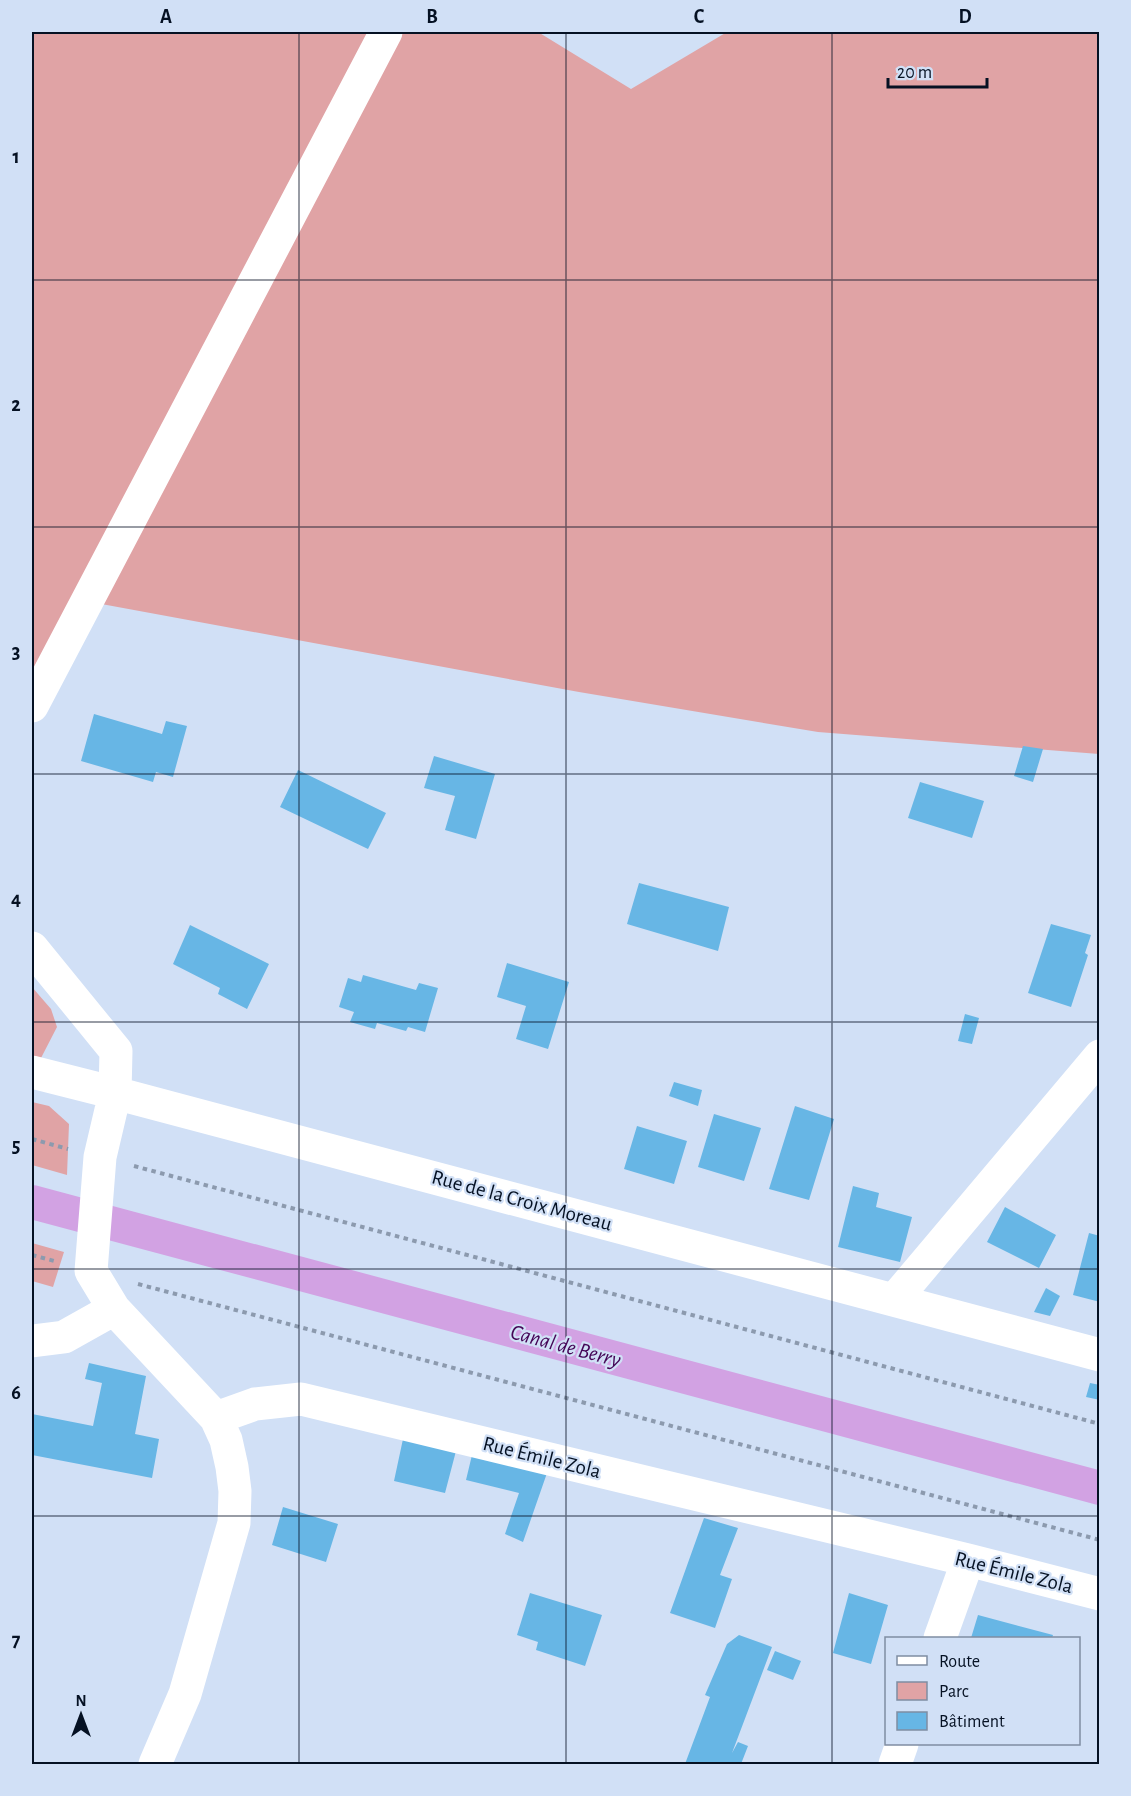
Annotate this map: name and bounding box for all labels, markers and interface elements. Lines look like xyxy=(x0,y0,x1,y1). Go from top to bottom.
text: A xyxy=(160,7,172,27)
text: B xyxy=(426,7,438,27)
text: C xyxy=(694,7,705,27)
text: D xyxy=(958,7,972,27)
scale bar xyxy=(888,51,987,89)
text: 20 m xyxy=(897,64,932,82)
text: 1 xyxy=(12,147,20,167)
text: 2 xyxy=(11,395,21,415)
text: 3 xyxy=(12,642,20,662)
text: 4 xyxy=(11,889,21,909)
text: 5 xyxy=(12,1136,20,1156)
street label: Rue de la Croix Moreau xyxy=(429,1166,615,1235)
water label: Canal de Berry xyxy=(508,1321,623,1371)
text: 6 xyxy=(11,1383,21,1403)
street label: Rue Émile Zola xyxy=(481,1431,604,1482)
street label: Rue Émile Zola xyxy=(953,1546,1076,1597)
text: 7 xyxy=(12,1630,21,1650)
legend xyxy=(885,1637,1080,1745)
text: Route xyxy=(939,1653,980,1671)
text: Parc xyxy=(939,1683,969,1701)
north arrow xyxy=(51,1685,111,1745)
text: N xyxy=(75,1693,87,1709)
text: Bâtiment xyxy=(939,1713,1005,1731)

